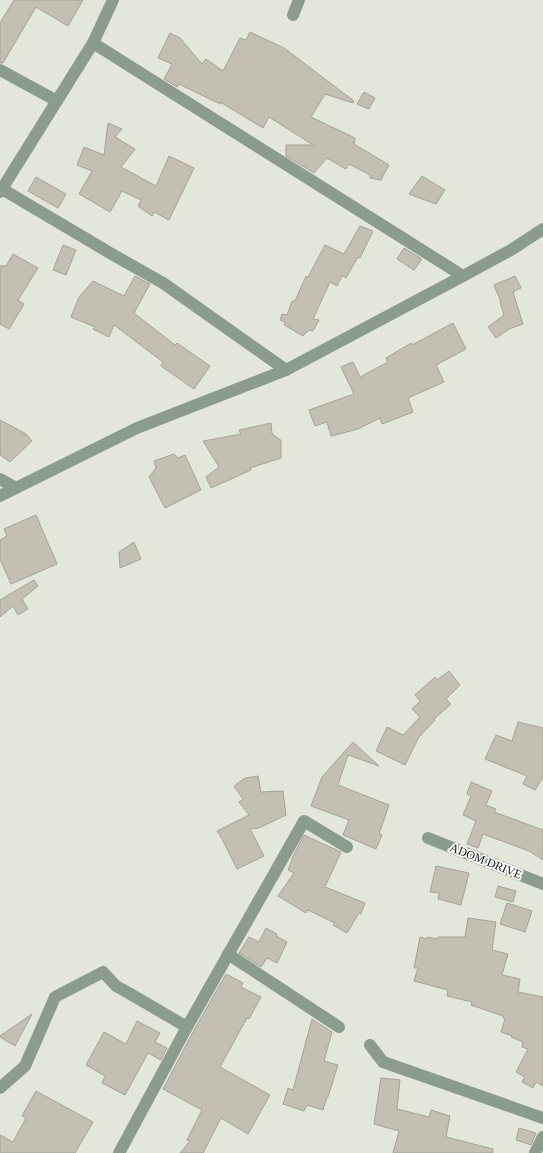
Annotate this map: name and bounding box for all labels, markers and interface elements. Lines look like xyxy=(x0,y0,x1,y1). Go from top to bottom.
street label: ADOM DRIVE xyxy=(448,840,524,882)

